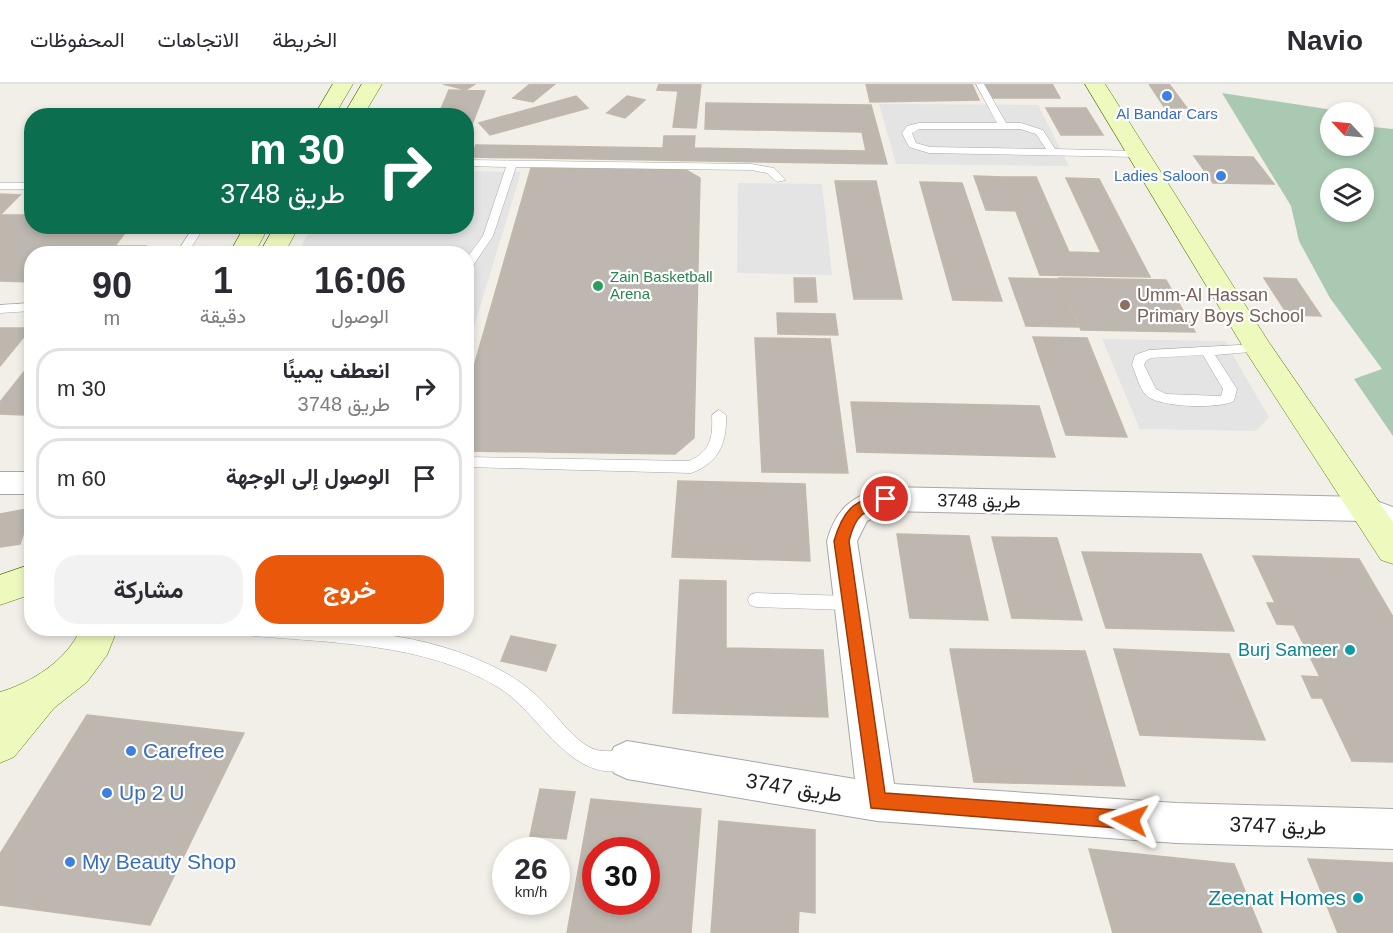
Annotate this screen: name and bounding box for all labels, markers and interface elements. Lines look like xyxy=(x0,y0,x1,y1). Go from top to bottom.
text: Navio xyxy=(1287,25,1363,56)
text: المحفوظات xyxy=(30,28,125,51)
text: الاتجاهات xyxy=(158,28,239,51)
text: الخريطة xyxy=(272,28,337,51)
marker: Al Bandar Cars xyxy=(1160,89,1174,103)
north arrow xyxy=(1320,102,1374,156)
map controls xyxy=(1320,102,1374,222)
place label: Al Bandar Cars xyxy=(1116,105,1218,122)
text: 30 m xyxy=(249,126,345,173)
icon: right xyxy=(366,132,444,210)
place label: Ladies Saloon xyxy=(1114,167,1209,184)
button: layers xyxy=(1320,168,1374,222)
marker: Ladies Saloon xyxy=(1214,169,1228,183)
text: طريق 3748 xyxy=(220,179,345,209)
text: 1 xyxy=(213,260,233,301)
text: 16:06 xyxy=(314,260,406,301)
text: 90 xyxy=(92,265,132,306)
place label: Zain Basketball Arena xyxy=(610,268,713,302)
marker: Zain Basketball Arena xyxy=(591,279,605,293)
place label: Umm-Al Hassan Primary Boys School xyxy=(1137,285,1304,326)
marker: Umm-Al Hassan Primary Boys School xyxy=(1118,298,1132,312)
text: دقيقة xyxy=(200,305,246,327)
text: الوصول xyxy=(331,305,389,327)
text: m xyxy=(104,307,120,329)
text: انعطف يمينًا xyxy=(282,358,390,383)
icon: right xyxy=(408,372,441,405)
text: 30 m xyxy=(57,376,106,401)
text: طريق 3748 xyxy=(298,393,390,415)
icon: arrive xyxy=(408,462,441,495)
text: الوصول إلى الوجهة xyxy=(226,464,390,489)
text: 60 m xyxy=(57,466,106,491)
pin xyxy=(860,473,911,524)
icon: arrive xyxy=(869,482,902,515)
street label: طريق 3748 xyxy=(937,490,1021,513)
button: مشاركة xyxy=(54,555,243,624)
button: خروج xyxy=(255,555,444,624)
place label: Burj Sameer xyxy=(1238,640,1338,660)
marker: Burj Sameer xyxy=(1343,643,1357,657)
place label: Carefree xyxy=(143,739,225,762)
marker: Carefree xyxy=(124,744,138,758)
street label: طريق 3747 xyxy=(744,769,844,808)
place label: Up 2 U xyxy=(119,781,184,804)
marker: Up 2 U xyxy=(100,786,114,800)
position arrow xyxy=(1098,788,1162,852)
street label: طريق 3747 xyxy=(1229,812,1327,841)
speed limit sign: 30 xyxy=(582,837,660,915)
place label: My Beauty Shop xyxy=(82,850,236,873)
text: 26 xyxy=(514,852,548,885)
marker: My Beauty Shop xyxy=(63,855,77,869)
text: km/h xyxy=(515,883,547,900)
place label: Zeenat Homes xyxy=(1208,886,1346,909)
marker: Zeenat Homes xyxy=(1351,891,1365,905)

